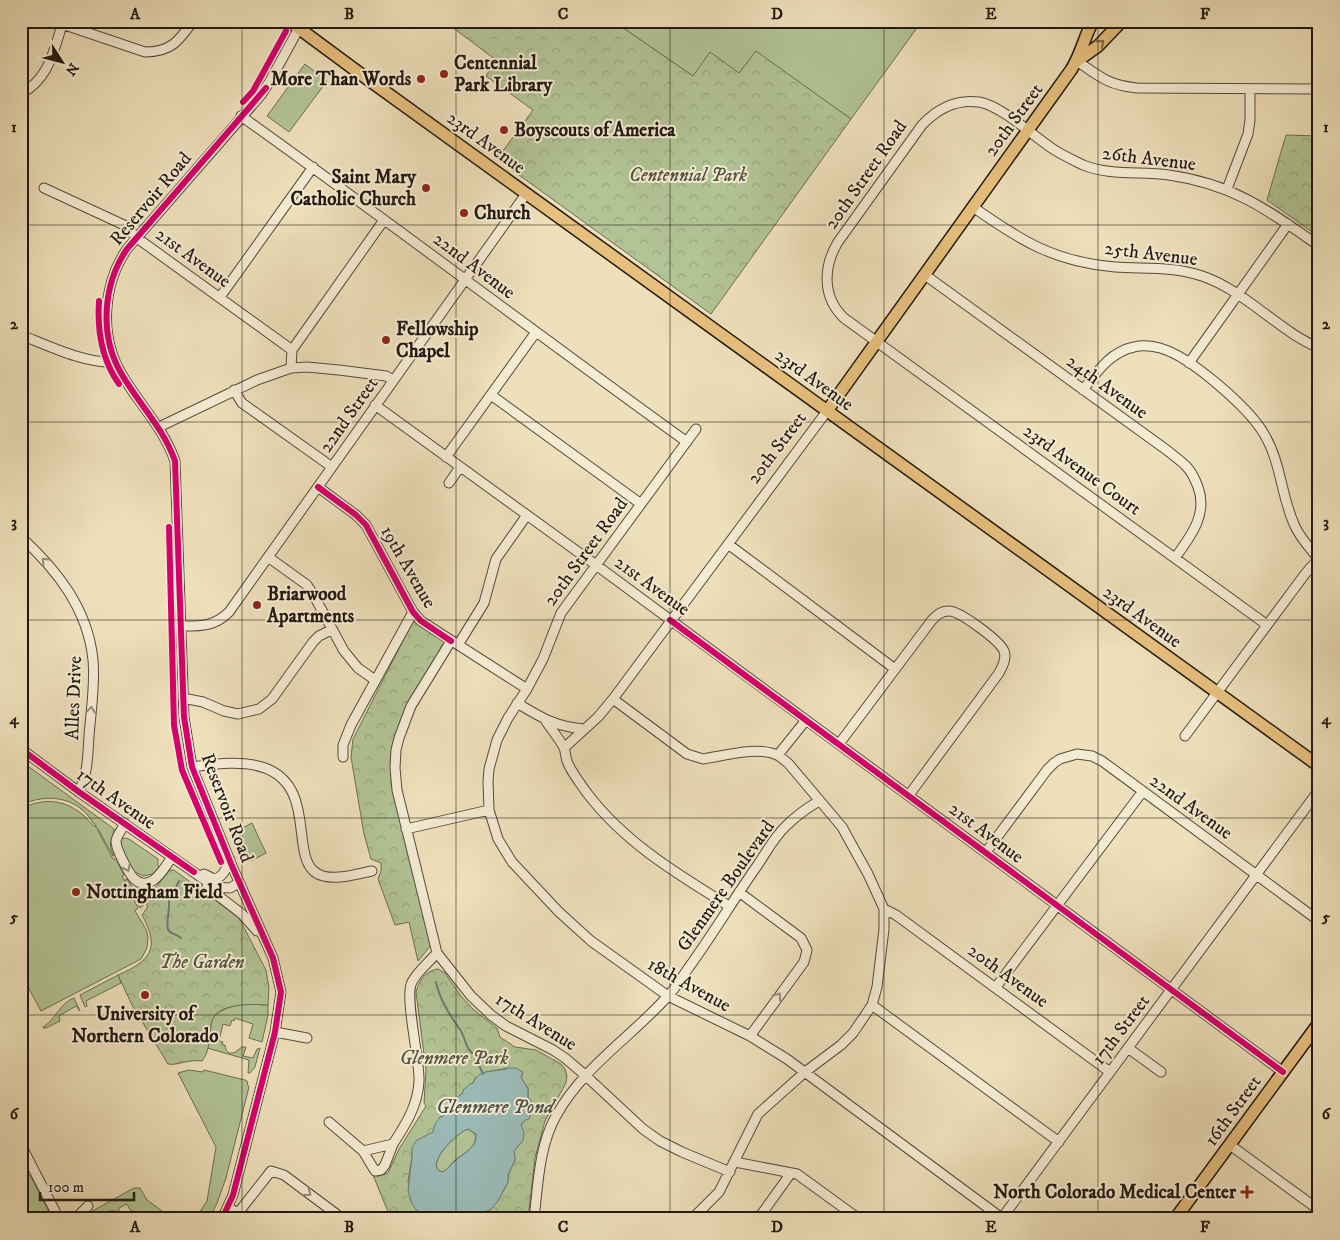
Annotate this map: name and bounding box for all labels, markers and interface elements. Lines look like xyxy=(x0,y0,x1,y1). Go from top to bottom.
text: A xyxy=(129,4,141,24)
text: B xyxy=(344,4,354,24)
text: C xyxy=(558,4,568,24)
text: D xyxy=(771,4,783,24)
text: E xyxy=(985,4,997,24)
text: F xyxy=(1200,4,1210,24)
north arrow xyxy=(38,38,88,88)
one-way arrow xyxy=(1095,41,1104,49)
place label: Centennial Park Library xyxy=(454,52,553,97)
text: N xyxy=(61,59,82,79)
place label: More Than Words xyxy=(271,68,412,91)
marker: Centennial Park Library xyxy=(438,68,450,80)
marker: More Than Words xyxy=(415,73,427,85)
street label: 20th Street xyxy=(980,79,1048,161)
street label: 23rd Avenue xyxy=(442,107,530,179)
street label: 20th Street Road xyxy=(820,116,912,234)
text: 1 xyxy=(11,117,17,137)
text: 1 xyxy=(1323,117,1329,137)
place label: Boyscouts of America xyxy=(514,119,676,142)
marker: Boyscouts of America xyxy=(498,124,510,136)
street label: 26th Avenue xyxy=(1101,142,1197,176)
street label: Reservoir Road xyxy=(105,147,197,250)
park label: Centennial Park xyxy=(629,164,747,187)
place label: Saint Mary Catholic Church xyxy=(290,166,417,211)
marker: Saint Mary Catholic Church xyxy=(420,182,432,194)
place label: Church xyxy=(474,202,532,225)
marker: Church xyxy=(458,207,470,219)
street label: 21st Avenue xyxy=(151,223,235,293)
street label: 22nd Avenue xyxy=(428,228,520,304)
street label: 25th Avenue xyxy=(1103,237,1199,271)
text: 2 xyxy=(10,314,19,334)
text: 2 xyxy=(1322,314,1331,334)
place label: Fellowship Chapel xyxy=(396,318,479,363)
marker: Fellowship Chapel xyxy=(380,334,392,346)
street label: 23rd Avenue xyxy=(770,344,858,416)
street label: 24th Avenue xyxy=(1062,350,1152,424)
street label: 22nd Street xyxy=(315,373,383,457)
street label: 20th Street xyxy=(742,407,812,489)
street label: 23rd Avenue Court xyxy=(1019,420,1145,520)
street label: 20th Street Road xyxy=(539,493,633,611)
text: 3 xyxy=(11,512,17,532)
text: 3 xyxy=(1323,512,1329,532)
street label: 19th Avenue xyxy=(375,522,441,612)
street label: 21st Avenue xyxy=(610,551,694,621)
one-way arrow xyxy=(42,557,51,566)
street label: 23rd Avenue xyxy=(1098,581,1186,653)
place label: Briarwood Apartments xyxy=(266,583,355,628)
marker: Briarwood Apartments xyxy=(251,599,263,611)
street label: Alles Drive xyxy=(61,655,87,740)
one-way arrow xyxy=(85,706,96,714)
text: 4 xyxy=(8,709,19,729)
text: 4 xyxy=(1320,709,1331,729)
street label: Reservoir Road xyxy=(196,750,259,866)
street label: 17th Avenue xyxy=(72,763,160,835)
street label: 22nd Avenue xyxy=(1145,769,1237,845)
street label: 21st Avenue xyxy=(944,797,1028,869)
street label: Glenmere Boulevard xyxy=(672,816,780,956)
one-way arrow xyxy=(121,863,131,872)
place label: Nottingham Field xyxy=(86,881,223,904)
marker: Nottingham Field xyxy=(70,886,82,898)
text: 5 xyxy=(9,907,18,927)
text: 5 xyxy=(1321,907,1330,927)
street label: 20th Avenue xyxy=(963,939,1053,1013)
park label: The Garden xyxy=(159,951,245,974)
street label: 18th Avenue xyxy=(643,953,735,1017)
street label: 17th Avenue xyxy=(491,988,581,1056)
marker: University of Northern Colorado xyxy=(139,989,151,1001)
street label: 17th Street xyxy=(1087,990,1155,1070)
one-way arrow xyxy=(773,993,781,1002)
place label: University of Northern Colorado xyxy=(72,1003,218,1048)
park label: Glenmere Park xyxy=(400,1047,508,1070)
street label: 16th Street xyxy=(1200,1071,1266,1151)
water label: Glenmere Pond xyxy=(436,1095,557,1120)
text: 6 xyxy=(10,1104,20,1124)
text: 6 xyxy=(1322,1104,1332,1124)
scale bar xyxy=(40,1170,134,1202)
text: 100 m xyxy=(48,1178,84,1197)
place label: North Colorado Medical Center xyxy=(993,1181,1237,1204)
marker: North Colorado Medical Center xyxy=(1240,1185,1254,1199)
one-way arrow xyxy=(302,1187,312,1196)
text: A xyxy=(129,1217,141,1237)
text: B xyxy=(344,1217,354,1237)
text: C xyxy=(558,1217,568,1237)
text: D xyxy=(771,1217,783,1237)
text: E xyxy=(985,1217,997,1237)
text: F xyxy=(1200,1217,1210,1237)

